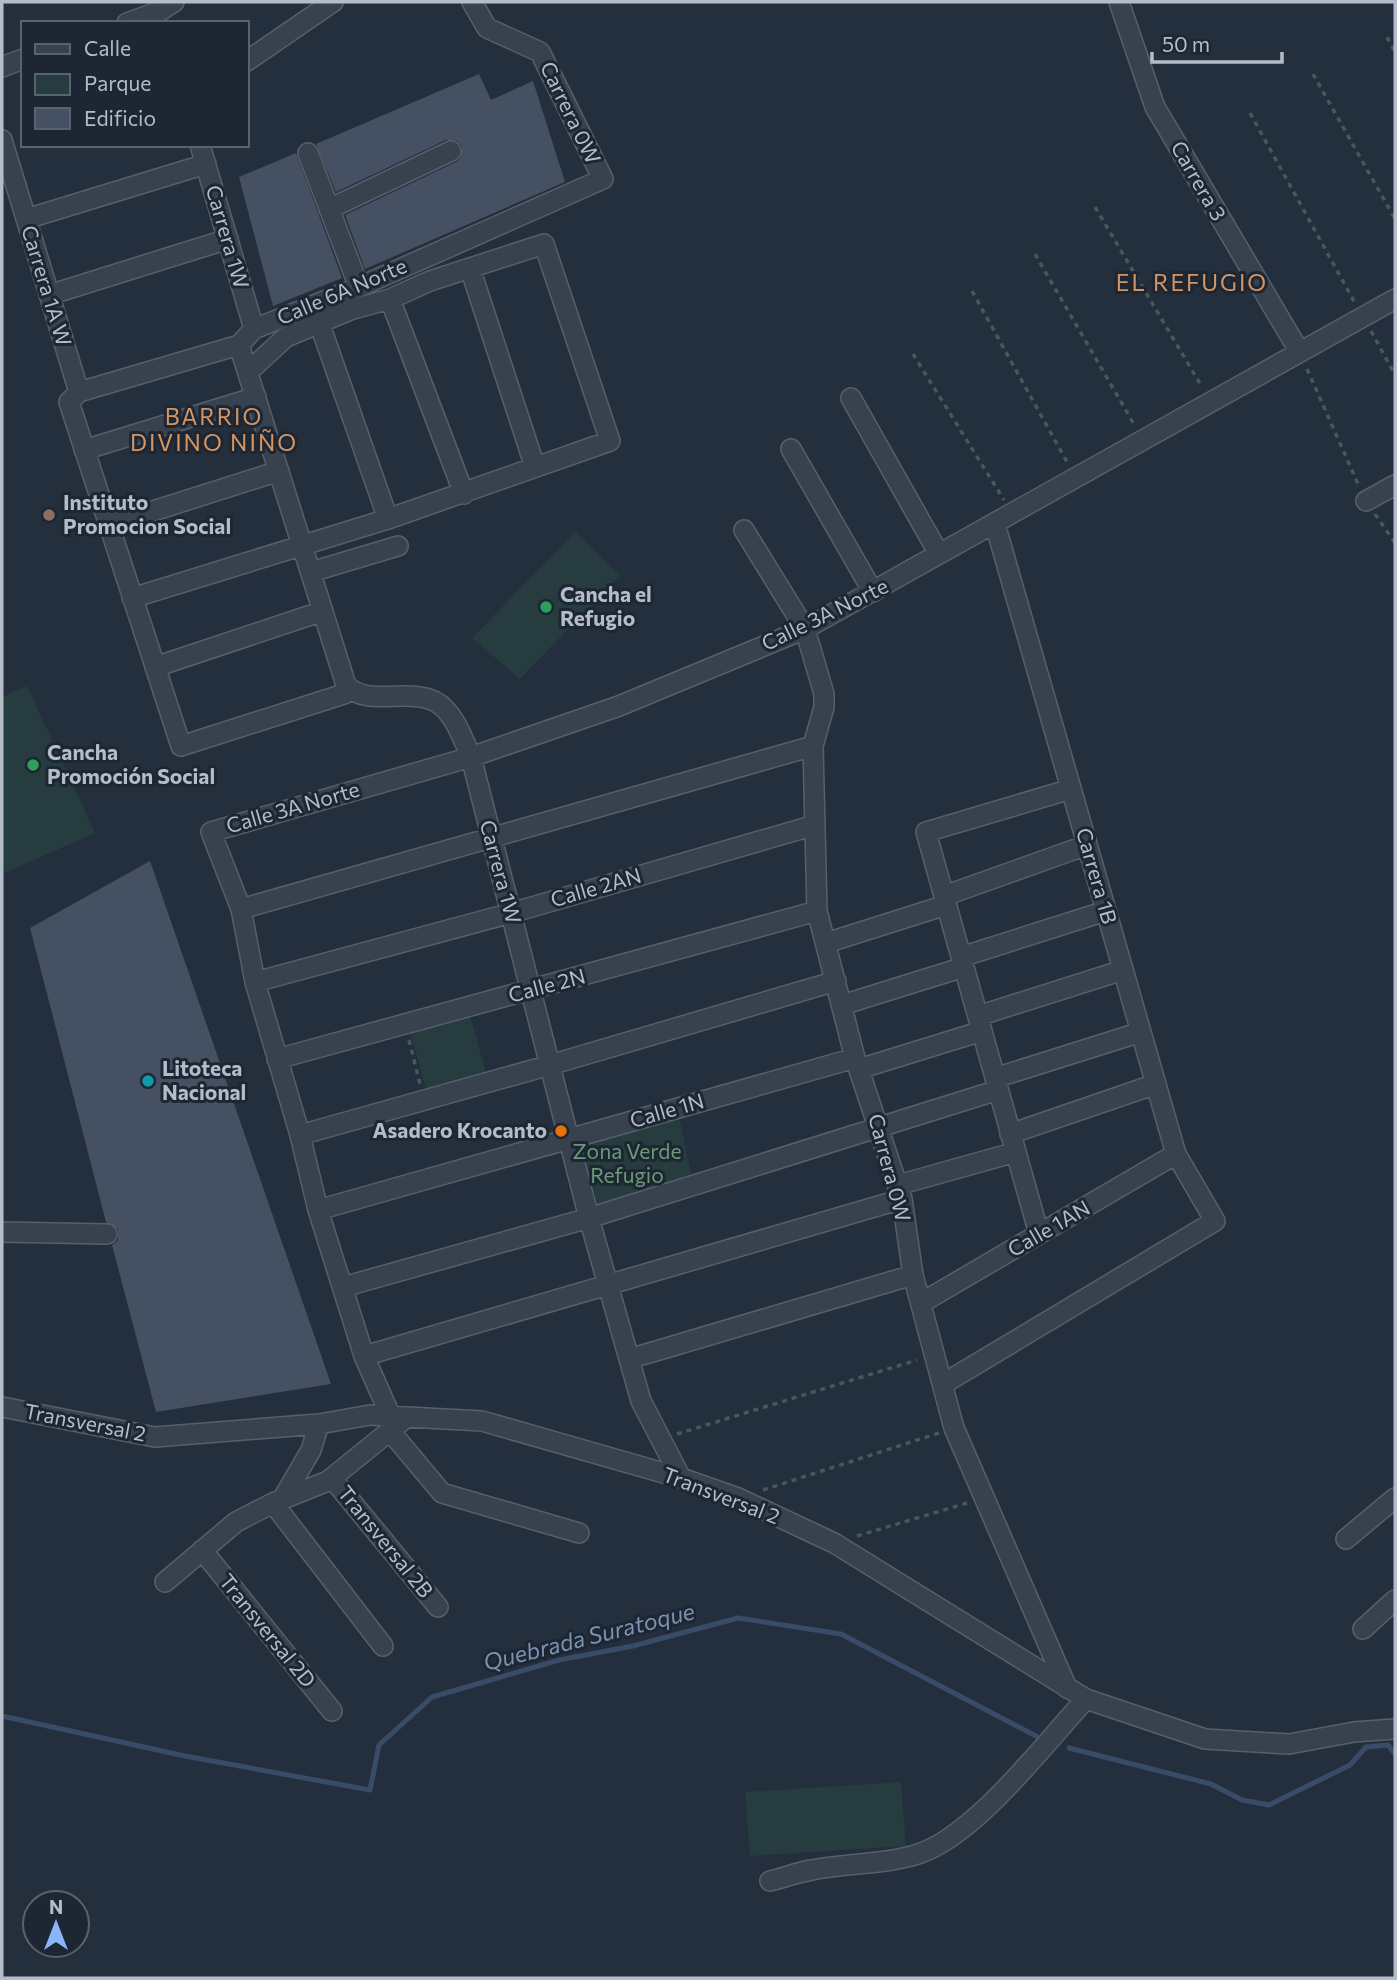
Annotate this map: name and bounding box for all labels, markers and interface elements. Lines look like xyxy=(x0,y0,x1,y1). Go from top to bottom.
legend xyxy=(21,21,248,147)
scale bar xyxy=(1152,21,1282,65)
text: 50 m xyxy=(1162,31,1210,56)
text: Calle xyxy=(84,35,131,60)
street label: Carrera 0W xyxy=(536,57,607,168)
text: Parque xyxy=(84,70,151,95)
text: Edificio xyxy=(84,105,156,130)
street label: Carrera 3 xyxy=(1166,136,1232,225)
street label: Carrera 1W xyxy=(202,182,255,291)
street label: Carrera 1A W xyxy=(17,222,78,349)
street label: Calle 6A Norte xyxy=(273,252,410,329)
district label: EL REFUGIO xyxy=(1116,268,1268,296)
district label: BARRIO DIVINO NIÑO xyxy=(130,402,298,456)
place label: Instituto Promocion Social xyxy=(63,489,231,538)
marker: Instituto Promocion Social xyxy=(41,507,57,523)
street label: Calle 3A Norte xyxy=(757,572,892,655)
place label: Cancha el Refugio xyxy=(560,581,652,630)
marker: Cancha el Refugio xyxy=(538,599,554,615)
place label: Cancha Promoción Social xyxy=(47,739,215,788)
marker: Cancha Promoción Social xyxy=(25,757,41,773)
street label: Calle 3A Norte xyxy=(223,776,362,838)
street label: Carrera 1W xyxy=(476,817,527,926)
street label: Carrera 1B xyxy=(1072,825,1123,926)
street label: Calle 2AN xyxy=(547,862,644,911)
street label: Calle 2N xyxy=(505,962,588,1007)
place label: Litoteca Nacional xyxy=(162,1055,246,1104)
marker: Litoteca Nacional xyxy=(140,1073,156,1089)
street label: Calle 1N xyxy=(627,1087,707,1132)
street label: Carrera 0W xyxy=(864,1111,917,1224)
place label: Asadero Krocanto xyxy=(372,1117,547,1142)
marker: Asadero Krocanto xyxy=(553,1123,569,1139)
park label: Zona Verde Refugio xyxy=(573,1138,681,1187)
street label: Calle 1AN xyxy=(1003,1194,1094,1261)
street label: Transversal 2 xyxy=(22,1397,148,1446)
street label: Transversal 2 xyxy=(660,1461,784,1528)
street label: Transversal 2B xyxy=(333,1480,439,1602)
street label: Transversal 2D xyxy=(215,1568,322,1692)
water label: Quebrada Suratoque xyxy=(480,1596,697,1676)
north arrow xyxy=(21,1889,91,1959)
text: N xyxy=(49,1895,63,1918)

